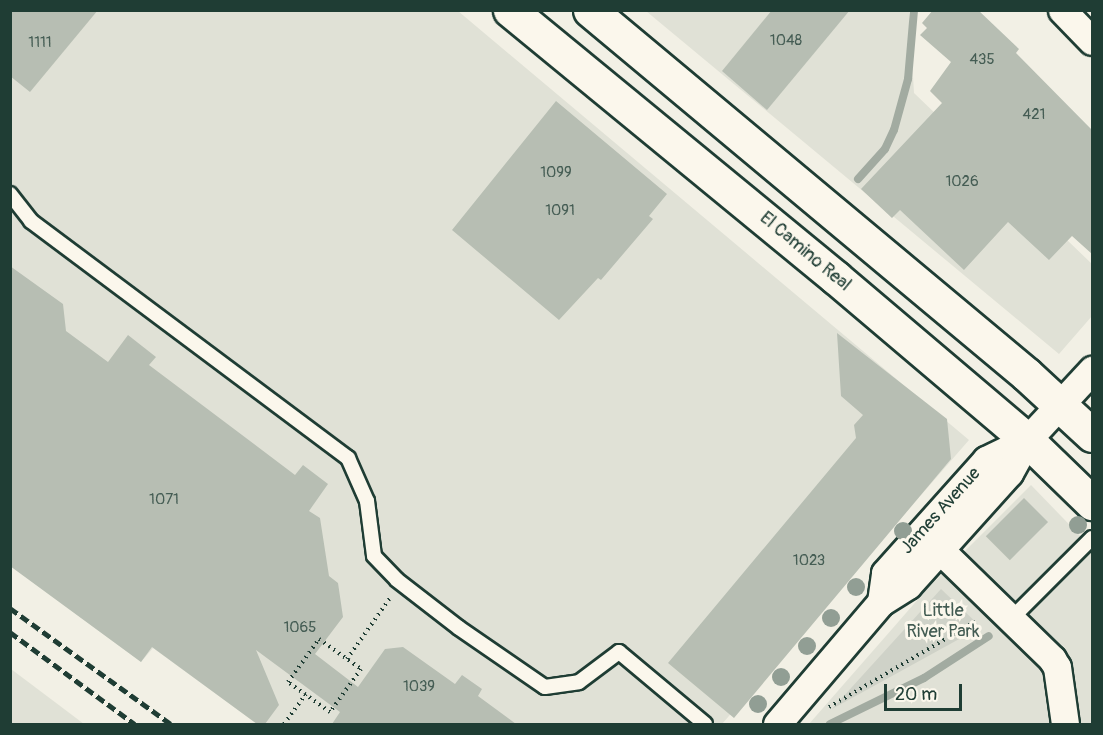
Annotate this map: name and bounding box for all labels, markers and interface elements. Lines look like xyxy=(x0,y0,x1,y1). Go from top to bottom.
house number: 1048 xyxy=(770,32,802,50)
house number: 1111 xyxy=(28,34,52,52)
house number: 435 xyxy=(969,51,995,69)
house number: 421 xyxy=(1023,106,1045,124)
house number: 1099 xyxy=(540,164,572,182)
house number: 1026 xyxy=(945,173,979,191)
house number: 1091 xyxy=(545,202,575,220)
street label: El Camino Real xyxy=(755,208,855,296)
street label: James Avenue xyxy=(896,463,986,559)
house number: 1071 xyxy=(149,491,179,509)
house number: 1023 xyxy=(793,552,825,570)
park label: Little River Park xyxy=(907,601,979,644)
house number: 1065 xyxy=(284,619,316,637)
scale bar xyxy=(887,672,965,710)
house number: 1039 xyxy=(403,678,435,696)
text: 20 m xyxy=(895,683,937,706)

